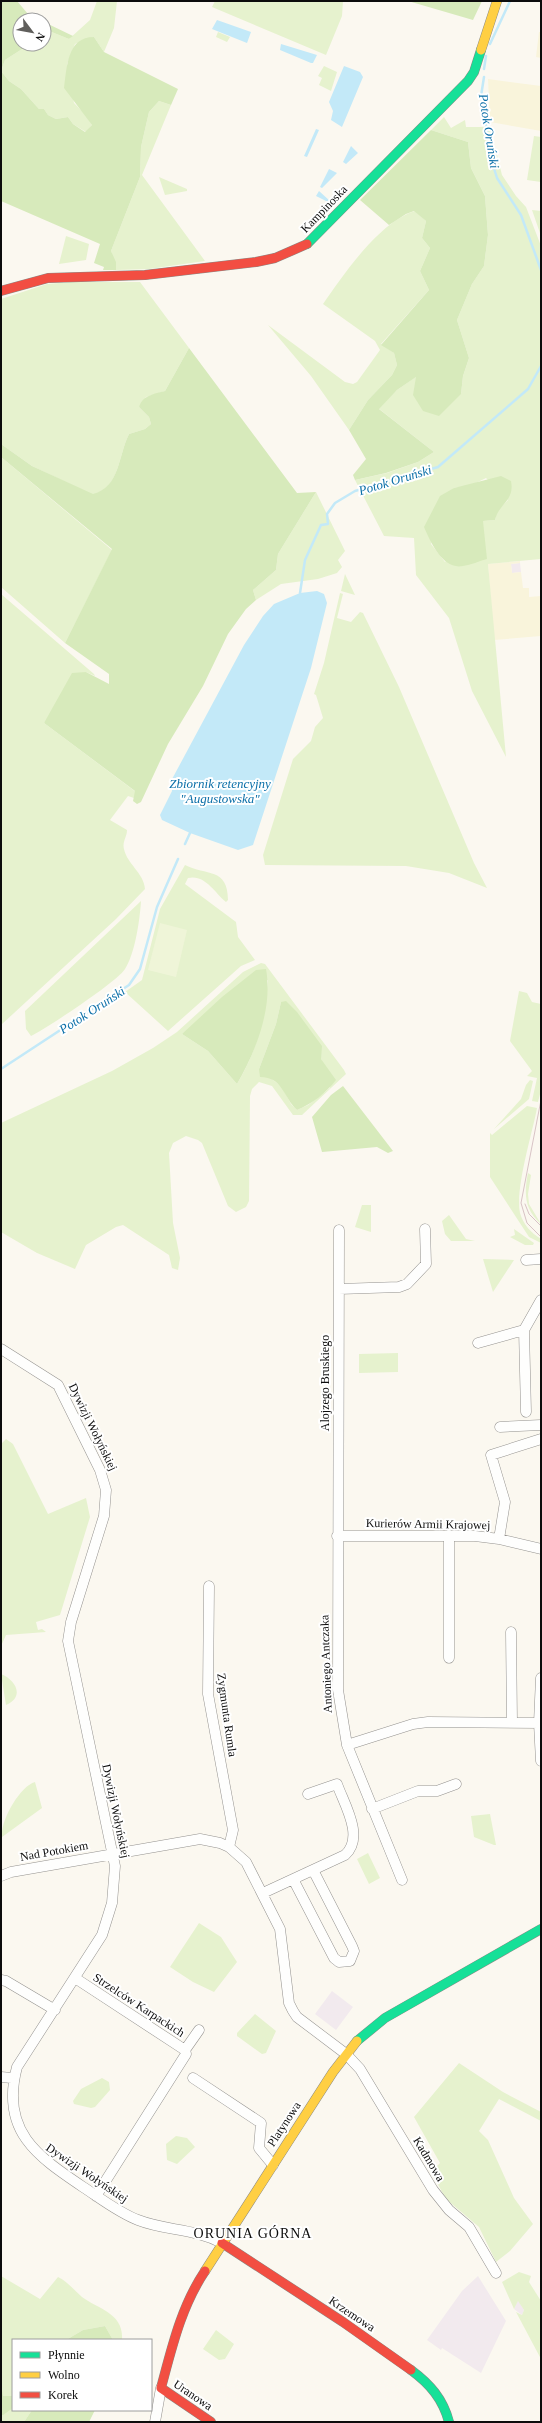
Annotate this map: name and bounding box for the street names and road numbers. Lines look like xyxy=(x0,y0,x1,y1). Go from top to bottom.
street label: Kampinoska xyxy=(298,182,351,236)
street label: Alojzego Bruskiego xyxy=(318,1335,332,1431)
street label: Dywizji Wołyńskiej xyxy=(66,1381,120,1473)
street label: Kurierów Armii Krajowej xyxy=(366,1516,490,1532)
street label: Antoniego Antczaka xyxy=(317,1614,335,1713)
street label: Zygmunta Rumla xyxy=(214,1672,240,1758)
street label: Dywizji Wołyńskiej xyxy=(99,1763,133,1859)
street label: Nad Potokiem xyxy=(19,1838,90,1864)
street label: Strzelców Karpackich xyxy=(91,1970,187,2040)
street label: Platynowa xyxy=(264,2098,304,2149)
street label: Kadmowa xyxy=(410,2134,448,2184)
street label: Dywizji Wołyńskiej xyxy=(43,2140,131,2206)
street label: Krzemowa xyxy=(326,2293,378,2335)
street label: Uranowa xyxy=(171,2377,216,2413)

